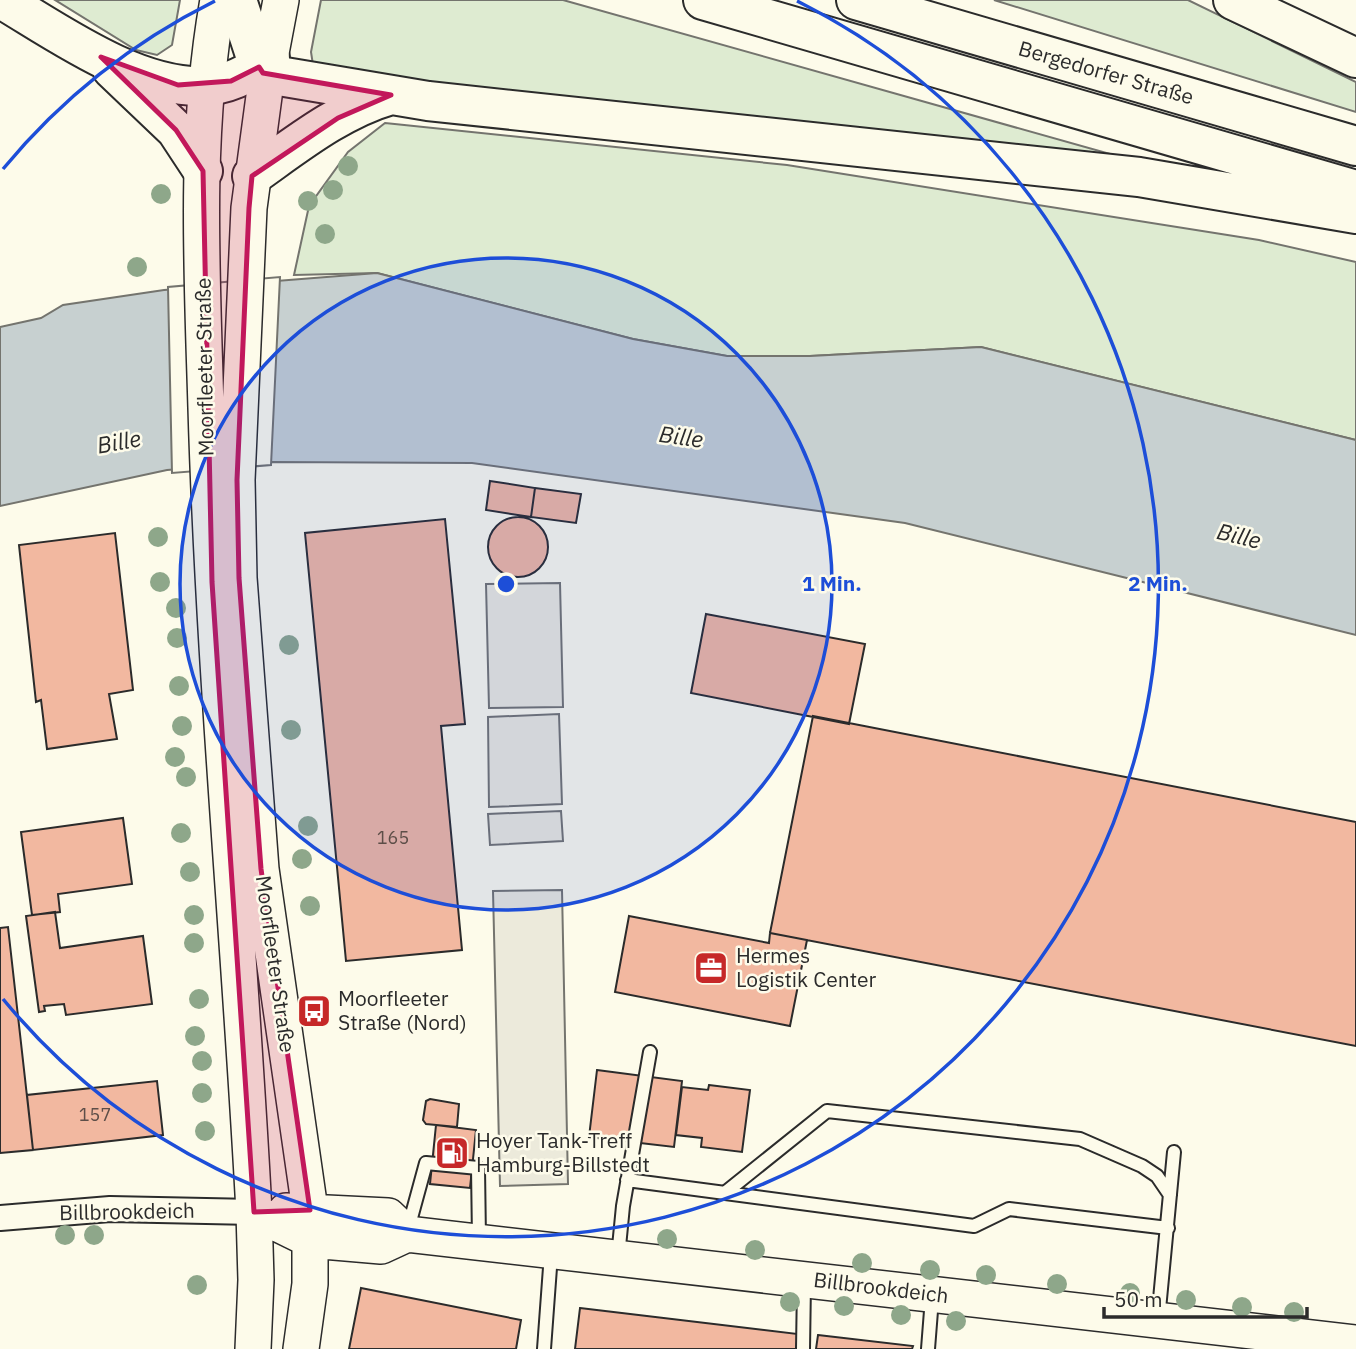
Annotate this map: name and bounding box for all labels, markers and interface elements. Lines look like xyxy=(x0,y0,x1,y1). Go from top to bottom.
street label: Bergedorfer Straße xyxy=(1015,34,1197,110)
street label: Moorfleeter Straße xyxy=(188,277,220,457)
water label: Bille xyxy=(657,418,705,454)
water label: Bille xyxy=(94,422,143,460)
water label: Bille xyxy=(1214,515,1265,555)
text: 1 Min. xyxy=(802,569,862,597)
text: 2 Min. xyxy=(1128,569,1188,597)
centre of rings xyxy=(494,572,518,596)
house number: 165 xyxy=(377,826,409,849)
street label: Moorfleeter Straße xyxy=(250,873,302,1054)
place label: Hermes Logistik Center xyxy=(736,941,876,993)
office icon: Hermes Logistik Center xyxy=(692,949,730,987)
place label: Moorfleeter Straße (Nord) xyxy=(338,984,467,1036)
bus stop icon: Moorfleeter Straße (Nord) xyxy=(295,992,333,1030)
house number: 157 xyxy=(79,1103,111,1126)
place label: Hoyer Tank-Treff Hamburg-Billstedt xyxy=(476,1126,650,1178)
fuel station icon: Hoyer Tank-Treff Hamburg-Billstedt xyxy=(433,1134,471,1172)
street label: Billbrookdeich xyxy=(59,1196,195,1226)
street label: Billbrookdeich xyxy=(812,1265,950,1309)
scale bar xyxy=(1104,1276,1307,1320)
text: 50 m xyxy=(1114,1285,1163,1313)

